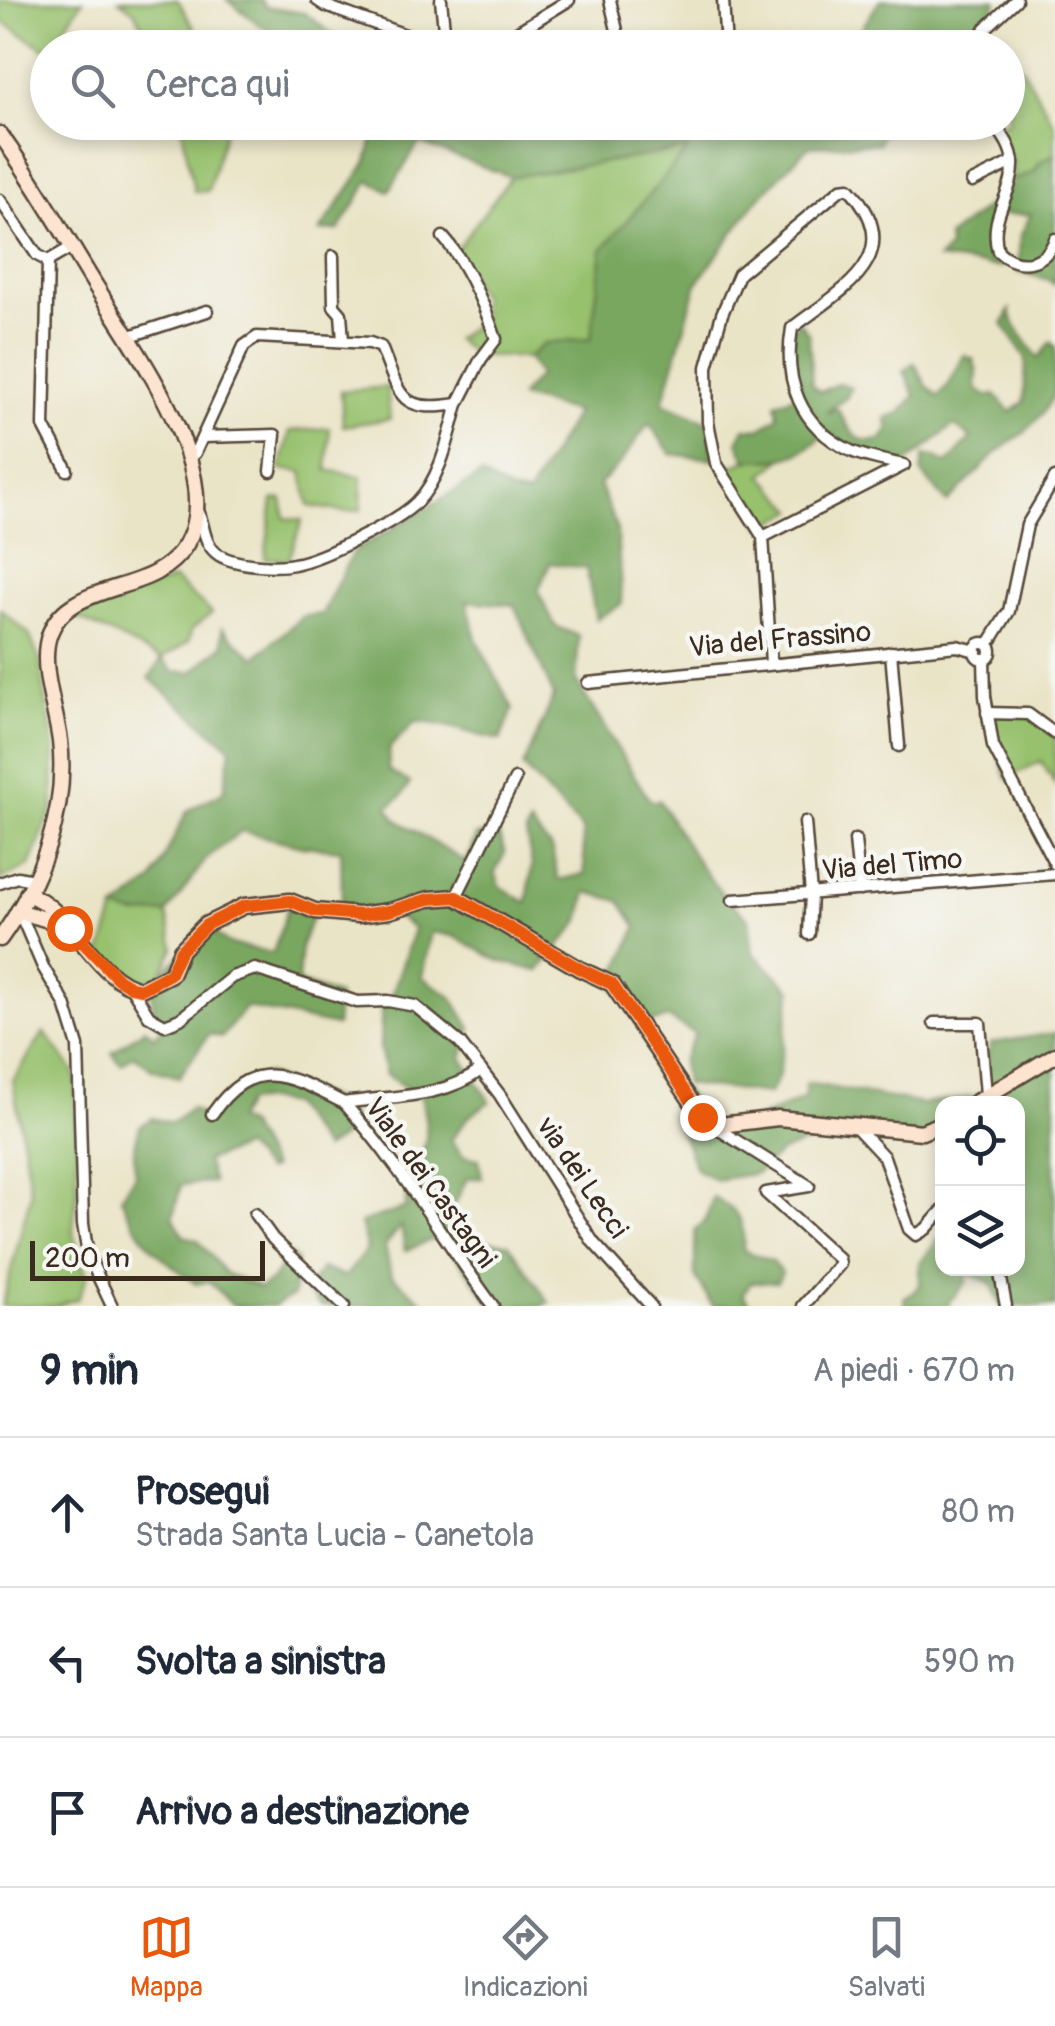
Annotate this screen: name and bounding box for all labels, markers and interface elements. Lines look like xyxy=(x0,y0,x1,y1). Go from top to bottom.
search box xyxy=(30,30,1025,140)
icon: search xyxy=(65,58,120,113)
text: Cerca qui xyxy=(145,61,290,109)
street label: Via del Frassino xyxy=(688,615,872,665)
street label: Via del Timo xyxy=(820,841,964,889)
route start xyxy=(47,906,93,952)
street label: Viale dei Castagni xyxy=(356,1091,504,1275)
route end xyxy=(680,1095,726,1141)
map controls xyxy=(935,1096,1025,1276)
button: locate xyxy=(935,1096,1025,1186)
street label: via dei Lecci xyxy=(528,1110,635,1245)
button: layers xyxy=(935,1186,1025,1276)
scale bar xyxy=(30,1236,265,1280)
text: 200 m xyxy=(45,1241,130,1276)
text: 9 min xyxy=(40,1345,139,1397)
text: A piedi · 670 m xyxy=(813,1351,1015,1391)
text: Prosegui xyxy=(135,1468,269,1516)
icon: ahead xyxy=(40,1485,95,1540)
text: 80 m xyxy=(942,1492,1015,1532)
text: Strada Santa Lucia - Canetola xyxy=(135,1516,534,1556)
icon: left xyxy=(40,1635,95,1690)
text: Svolta a sinistra xyxy=(135,1638,386,1686)
text: 590 m xyxy=(924,1642,1015,1682)
icon: arrive xyxy=(40,1785,95,1840)
text: Arrivo a destinazione xyxy=(135,1788,469,1836)
tab: Mappa xyxy=(130,1910,203,2005)
tab: Indicazioni xyxy=(463,1910,588,2005)
tab: Salvati xyxy=(848,1910,925,2005)

